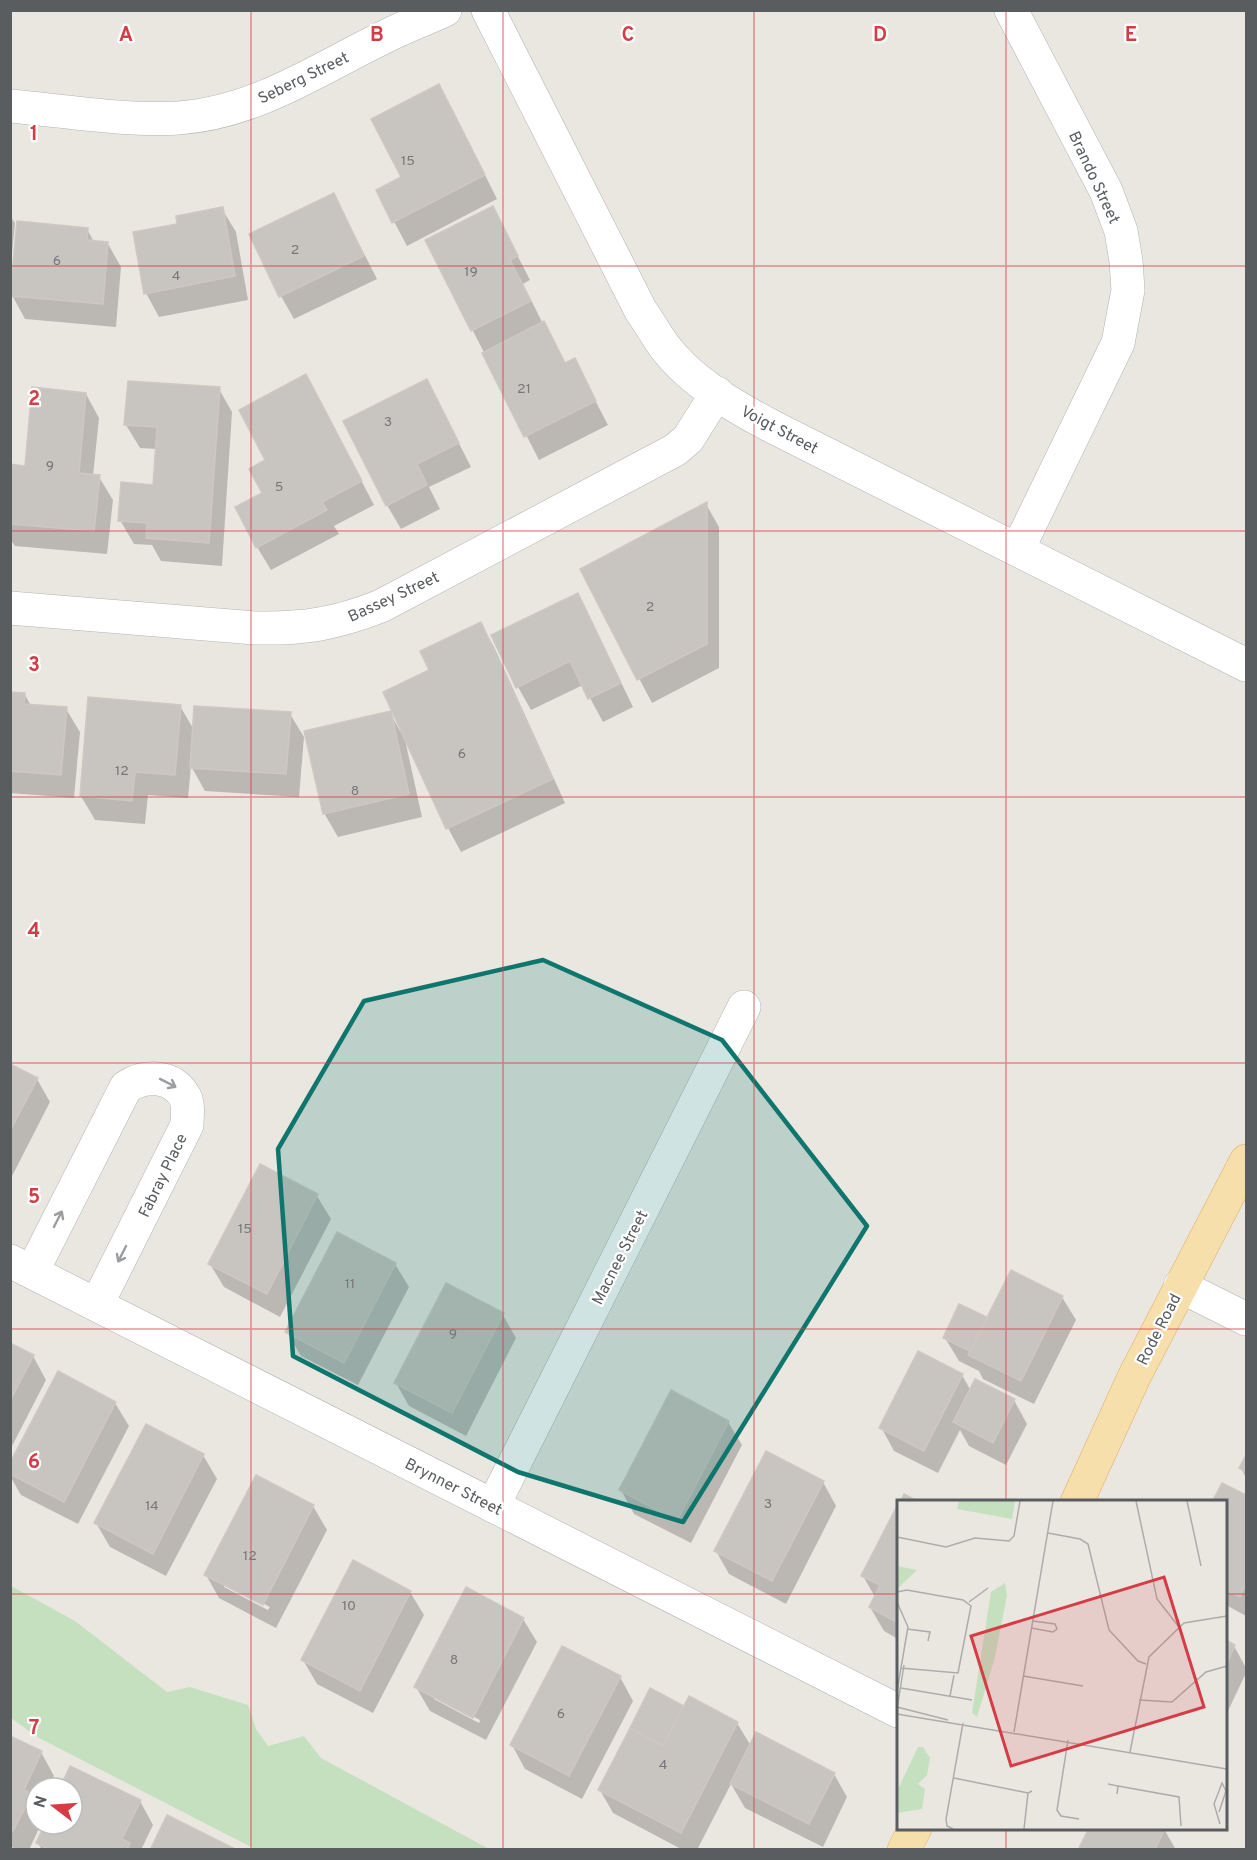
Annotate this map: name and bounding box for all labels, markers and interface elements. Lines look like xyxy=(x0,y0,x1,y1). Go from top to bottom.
text: A xyxy=(119,23,133,49)
text: B xyxy=(370,23,384,49)
text: C xyxy=(622,23,634,49)
text: D xyxy=(873,23,887,49)
text: E xyxy=(1125,23,1137,49)
street label: Seberg Street xyxy=(255,48,353,109)
text: 1 xyxy=(30,122,38,148)
street label: Brando Street xyxy=(1063,128,1123,227)
house number: 15 xyxy=(401,153,415,170)
house number: 2 xyxy=(291,242,299,259)
house number: 6 xyxy=(53,253,61,270)
house number: 19 xyxy=(464,264,478,281)
house number: 4 xyxy=(172,268,180,285)
house number: 21 xyxy=(517,381,531,398)
text: 2 xyxy=(28,387,40,413)
street label: Voigt Street xyxy=(737,402,821,459)
house number: 3 xyxy=(384,414,392,431)
house number: 9 xyxy=(46,458,54,475)
house number: 5 xyxy=(275,479,283,496)
street label: Bassey Street xyxy=(345,568,443,628)
house number: 2 xyxy=(646,599,654,616)
text: 3 xyxy=(28,653,40,679)
house number: 6 xyxy=(458,746,466,763)
house number: 12 xyxy=(115,763,129,780)
house number: 8 xyxy=(351,783,359,800)
text: 4 xyxy=(28,919,40,945)
one-way arrow xyxy=(159,1078,177,1089)
street label: Fabray Place xyxy=(135,1130,193,1221)
text: 5 xyxy=(28,1185,40,1211)
street label: Macnee Street xyxy=(588,1207,653,1309)
one-way arrow xyxy=(53,1211,64,1229)
house number: 15 xyxy=(238,1221,252,1238)
one-way arrow xyxy=(116,1245,128,1262)
house number: 11 xyxy=(345,1276,355,1293)
street label: Rode Road xyxy=(1133,1291,1186,1369)
house number: 9 xyxy=(449,1326,457,1343)
text: 6 xyxy=(28,1450,40,1476)
street label: Brynner Street xyxy=(401,1455,505,1521)
house number: 3 xyxy=(764,1496,772,1513)
house number: 14 xyxy=(145,1498,159,1515)
inset map xyxy=(897,1500,1227,1830)
house number: 12 xyxy=(243,1548,257,1565)
house number: 10 xyxy=(342,1598,356,1615)
house number: 8 xyxy=(450,1652,458,1669)
house number: 6 xyxy=(557,1706,565,1723)
text: 7 xyxy=(29,1716,39,1742)
house number: 4 xyxy=(659,1757,667,1774)
north arrow xyxy=(24,1776,84,1836)
text: N xyxy=(30,1794,53,1811)

